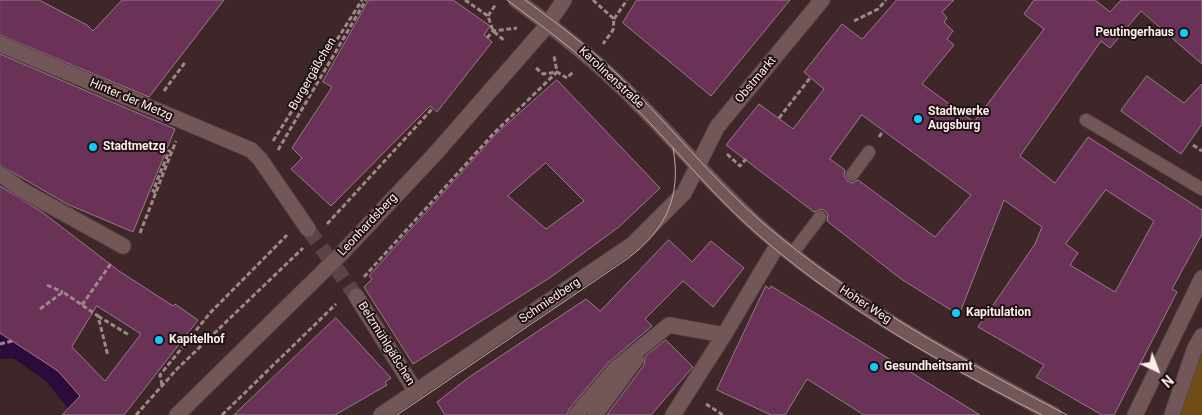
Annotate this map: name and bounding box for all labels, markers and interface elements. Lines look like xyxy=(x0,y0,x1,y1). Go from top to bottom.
place label: Peutingerhaus xyxy=(1095,26,1174,40)
marker: Peutingerhaus xyxy=(1178,27,1190,39)
street label: Burgergäßchen xyxy=(286,35,340,113)
street label: Karolinenstraße xyxy=(575,44,647,112)
street label: Obstmarkt xyxy=(732,54,780,106)
street label: Hinter der Metzg xyxy=(87,76,175,124)
place label: Stadtwerke Augsburg xyxy=(928,105,989,133)
marker: Stadtwerke Augsburg xyxy=(912,113,924,125)
place label: Stadtmetzg xyxy=(103,140,165,154)
marker: Stadtmetzg xyxy=(87,141,99,153)
street label: Leonhardsberg xyxy=(335,191,401,259)
street label: Schmiedberg xyxy=(517,275,583,327)
street label: Hoher Weg xyxy=(836,283,894,327)
street label: Belzmühlgäßchen xyxy=(355,300,417,388)
place label: Kapitulation xyxy=(966,306,1031,320)
marker: Kapitulation xyxy=(950,307,962,319)
place label: Kapitelhof xyxy=(169,333,224,347)
marker: Kapitelhof xyxy=(153,334,165,346)
north arrow xyxy=(1132,345,1182,395)
place label: Gesundheitsamt xyxy=(884,360,973,374)
marker: Gesundheitsamt xyxy=(868,361,880,373)
text: N xyxy=(1158,372,1176,390)

